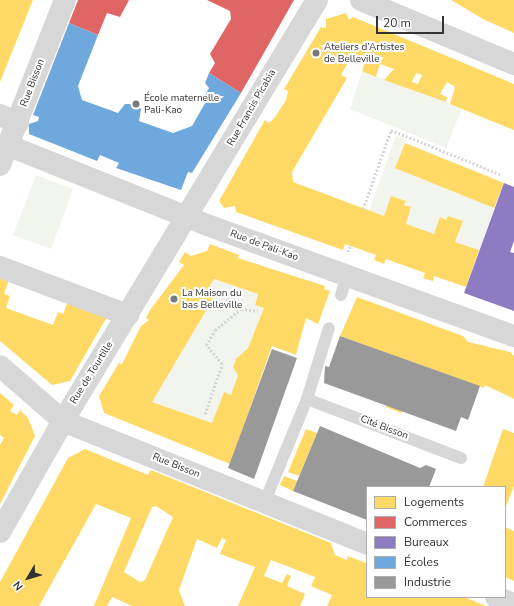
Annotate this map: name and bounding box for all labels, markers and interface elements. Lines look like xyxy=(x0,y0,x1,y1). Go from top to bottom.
scale bar xyxy=(378,8,446,34)
text: 20 m xyxy=(383,15,411,31)
place label: Ateliers d’Artistes de Belleville xyxy=(324,41,404,64)
marker: Ateliers d’Artistes de Belleville xyxy=(311,48,321,58)
street label: Rue Bisson xyxy=(18,57,48,109)
street label: Rue Francis Picabia xyxy=(225,68,279,148)
place label: École maternelle Pali-Kao xyxy=(144,92,219,116)
marker: École maternelle Pali-Kao xyxy=(131,99,141,109)
street label: Rue de Pali-Kao xyxy=(228,228,300,264)
place label: La Maison du bas Belleville xyxy=(182,287,242,310)
marker: La Maison du bas Belleville xyxy=(169,294,179,304)
street label: Rue de Tourtille xyxy=(68,340,116,406)
street label: Cité Bisson xyxy=(358,413,410,443)
street label: Rue Bisson xyxy=(151,451,201,481)
legend xyxy=(366,486,506,598)
text: Logements xyxy=(404,494,464,510)
text: Commerces xyxy=(404,514,467,530)
text: Bureaux xyxy=(404,534,449,550)
text: Écoles xyxy=(404,554,439,570)
north arrow xyxy=(8,558,48,598)
text: Industrie xyxy=(404,574,451,590)
text: N xyxy=(10,578,27,594)

